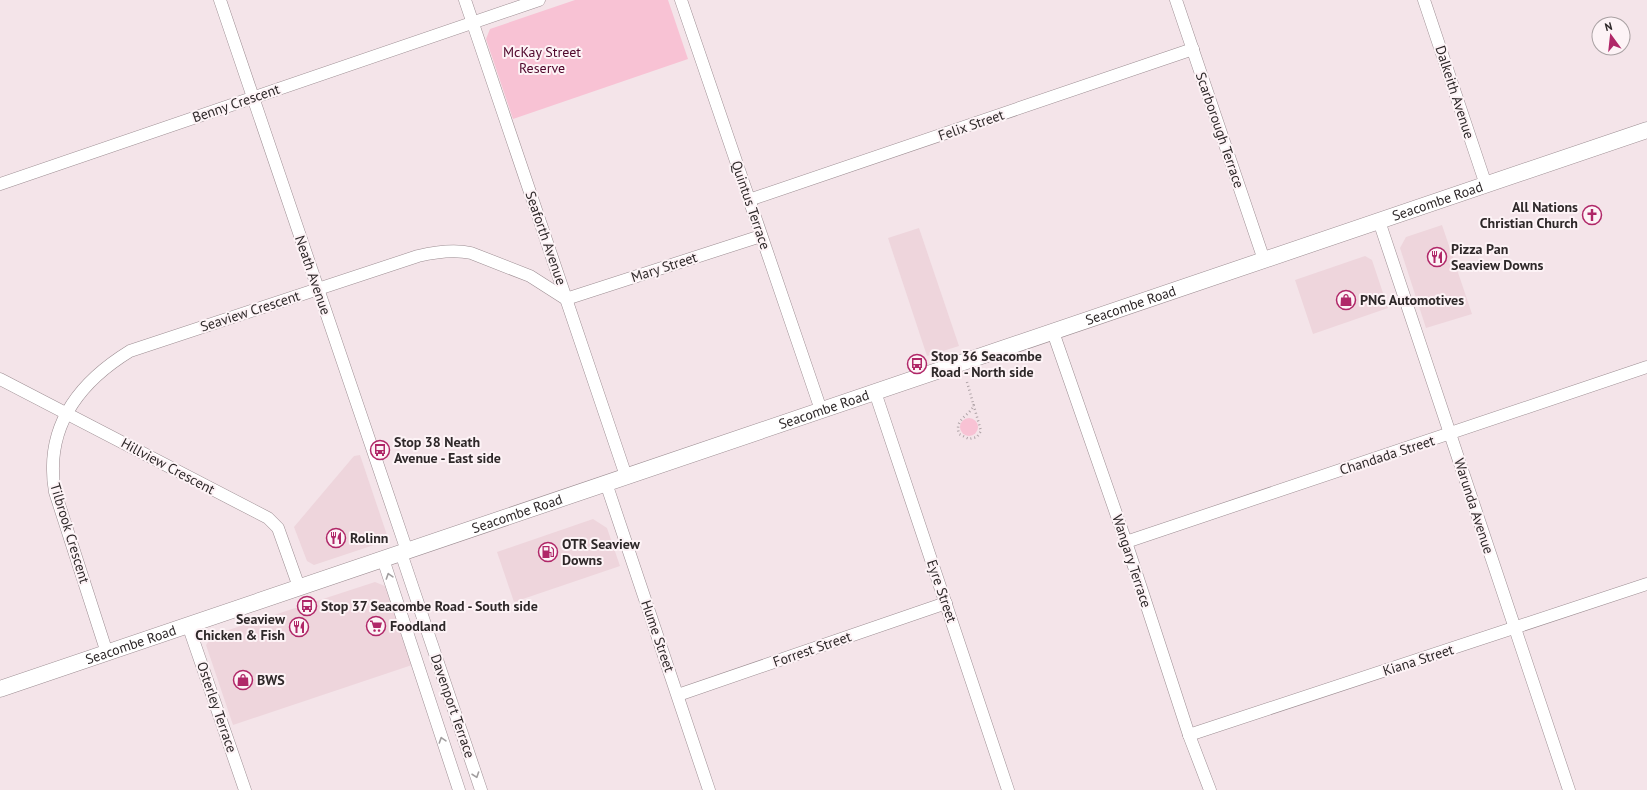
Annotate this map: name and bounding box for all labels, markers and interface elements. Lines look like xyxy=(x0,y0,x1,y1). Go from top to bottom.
north arrow xyxy=(1591,16,1631,56)
text: N xyxy=(1603,19,1614,34)
park label: McKay Street Reserve xyxy=(503,43,581,77)
street label: Dalkeith Avenue xyxy=(1431,43,1479,141)
street label: Scarborough Terrace xyxy=(1192,70,1248,190)
street label: Benny Crescent xyxy=(190,80,282,126)
street label: Felix Street xyxy=(936,105,1007,145)
street label: Quintus Terrace xyxy=(727,158,775,252)
street label: Seacombe Road xyxy=(1390,177,1485,225)
street label: Seaforth Avenue xyxy=(522,189,570,287)
place label: All Nations Christian Church xyxy=(1480,198,1578,232)
church icon: All Nations Christian Church xyxy=(1581,204,1603,226)
street label: Neath Avenue xyxy=(291,233,335,317)
place label: Pizza Pan Seaview Downs xyxy=(1451,240,1543,274)
restaurant icon: Pizza Pan Seaview Downs xyxy=(1426,246,1448,268)
street label: Mary Street xyxy=(629,248,699,286)
street label: Seacombe Road xyxy=(1083,282,1178,329)
street label: Seaview Crescent xyxy=(198,286,302,336)
shop icon: PNG Automotives xyxy=(1335,289,1357,311)
place label: PNG Automotives xyxy=(1360,291,1464,309)
place label: Stop 36 Seacombe Road - North side xyxy=(931,347,1042,381)
bus stop icon: Stop 36 Seacombe Road - North side xyxy=(906,353,928,375)
street label: Seacombe Road xyxy=(776,386,871,433)
street label: Chandada Street xyxy=(1337,431,1437,479)
place label: Stop 38 Neath Avenue - East side xyxy=(394,433,501,467)
street label: Hillview Crescent xyxy=(118,434,218,498)
bus stop icon: Stop 38 Neath Avenue - East side xyxy=(369,439,391,461)
street label: Warunda Avenue xyxy=(1450,456,1498,556)
street label: Tilbrook Crescent xyxy=(46,481,94,586)
street label: Seacombe Road xyxy=(469,490,565,537)
street label: Wangary Terrace xyxy=(1108,512,1156,610)
restaurant icon: Rolinn xyxy=(325,527,347,549)
place label: Rolinn xyxy=(350,529,388,547)
place label: OTR Seaview Downs xyxy=(562,535,641,569)
fuel station icon: OTR Seaview Downs xyxy=(537,541,559,563)
street label: Eyre Street xyxy=(923,557,961,625)
one-way arrow xyxy=(385,573,393,580)
bus stop icon: Stop 37 Seacombe Road - South side xyxy=(296,595,318,617)
place label: Stop 37 Seacombe Road - South side xyxy=(321,597,538,615)
street label: Hume Street xyxy=(637,598,679,675)
place label: Seaview Chicken & Fish xyxy=(195,610,286,644)
supermarket icon: Foodland xyxy=(365,615,387,637)
restaurant icon: Seaview Chicken & Fish xyxy=(288,616,310,638)
place label: Foodland xyxy=(390,617,446,635)
street label: Seacombe Road xyxy=(83,621,178,668)
street label: Forrest Street xyxy=(771,627,854,671)
street label: Kiana Street xyxy=(1380,640,1456,680)
street label: Davenport Terrace xyxy=(427,652,479,760)
street label: Osterley Terrace xyxy=(193,659,241,755)
shop icon: BWS xyxy=(232,669,254,691)
place label: BWS xyxy=(257,671,285,689)
one-way arrow xyxy=(439,736,447,743)
one-way arrow xyxy=(472,772,480,779)

